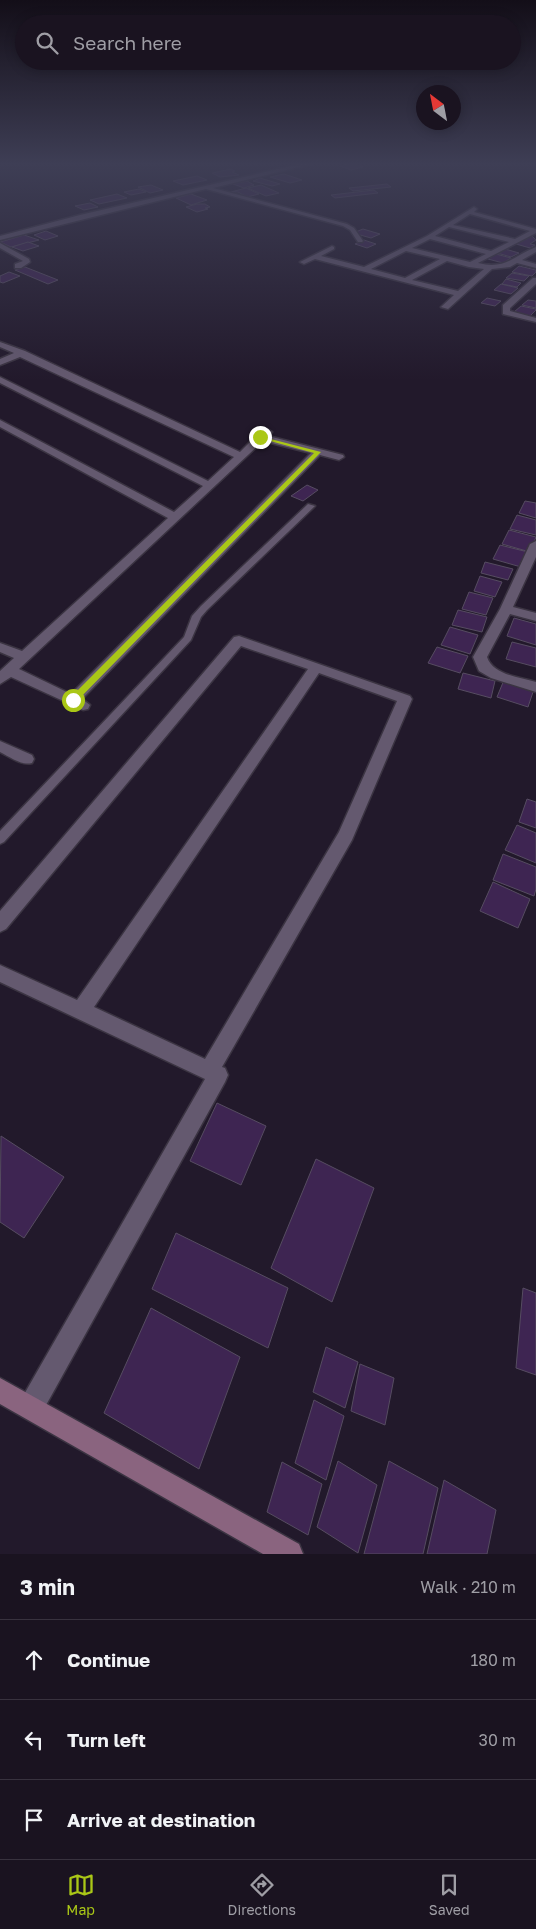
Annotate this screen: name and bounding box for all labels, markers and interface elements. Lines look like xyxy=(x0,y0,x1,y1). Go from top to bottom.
search box xyxy=(15,15,521,70)
icon: search xyxy=(33,29,61,57)
text: Search here xyxy=(73,31,182,54)
north arrow xyxy=(416,85,461,130)
route end xyxy=(249,426,272,449)
route start xyxy=(62,689,85,712)
text: 3 min xyxy=(20,1574,75,1600)
text: Walk · 210 m xyxy=(420,1577,516,1597)
icon: ahead xyxy=(20,1646,48,1674)
text: Continue xyxy=(67,1648,150,1671)
text: 180 m xyxy=(470,1650,516,1670)
icon: left xyxy=(20,1726,48,1754)
text: Turn left xyxy=(67,1728,146,1751)
text: 30 m xyxy=(479,1730,516,1750)
icon: arrive xyxy=(20,1806,48,1834)
text: Arrive at destination xyxy=(67,1808,255,1831)
tab: Map xyxy=(66,1871,95,1918)
tab: Directions xyxy=(228,1871,296,1918)
tab: Saved xyxy=(429,1871,470,1918)

